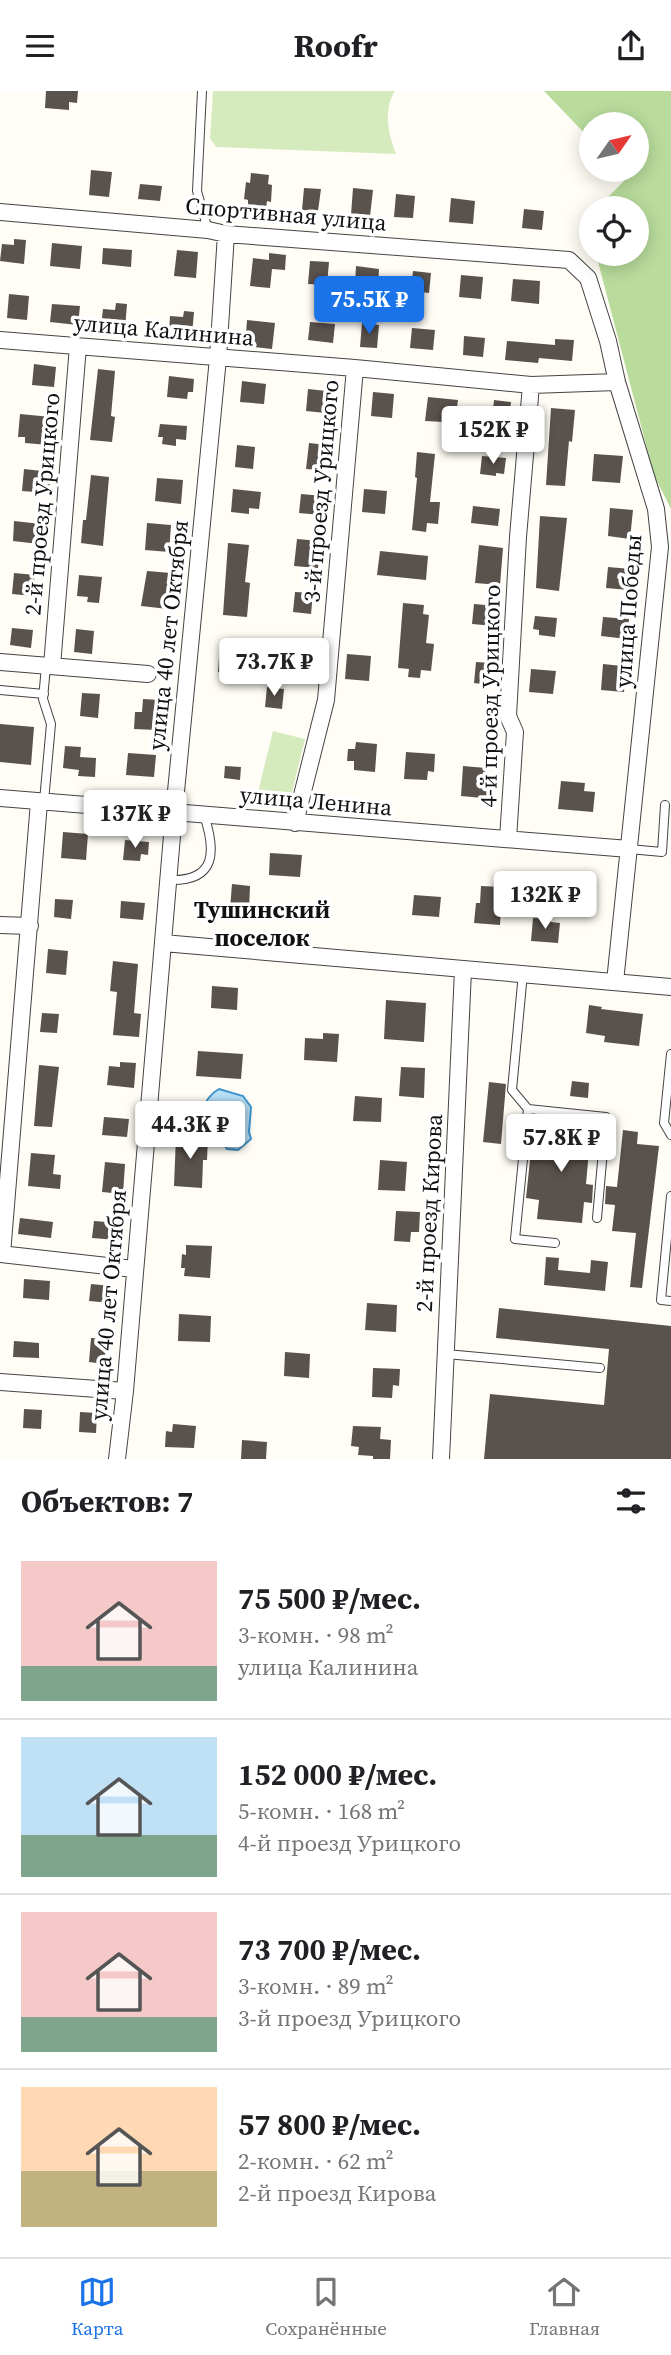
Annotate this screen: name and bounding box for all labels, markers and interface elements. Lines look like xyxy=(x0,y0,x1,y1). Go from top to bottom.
text: Roofr xyxy=(293,24,378,68)
icon: menu xyxy=(21,27,59,65)
icon: share xyxy=(612,27,650,65)
north arrow xyxy=(579,112,649,182)
map controls xyxy=(579,112,649,266)
street label: Спортивная улица xyxy=(184,189,388,239)
button: locate xyxy=(579,196,649,266)
pin: 75.5K ₽ xyxy=(304,277,434,336)
text: 75.5K ₽ xyxy=(330,283,408,315)
street label: улица Калинина xyxy=(73,306,256,354)
street label: 3-й проезд Урицкого xyxy=(295,378,347,604)
street label: 2-й проезд Урицкого xyxy=(16,391,68,617)
pin: 152K ₽ xyxy=(436,407,550,466)
text: 152K ₽ xyxy=(458,413,528,445)
street label: улица 40 лет Октября xyxy=(140,518,196,752)
street label: улица Победы xyxy=(607,533,649,689)
street label: 4-й проезд Урицкого xyxy=(472,584,508,808)
pin: 73.7K ₽ xyxy=(209,639,339,698)
text: 73.7K ₽ xyxy=(235,645,313,677)
street label: улица Ленина xyxy=(238,778,394,824)
pin: 137K ₽ xyxy=(78,791,192,850)
text: 137K ₽ xyxy=(100,797,170,829)
pin: 132K ₽ xyxy=(488,871,602,931)
text: 132K ₽ xyxy=(510,878,580,910)
district label: Тушинский поселок xyxy=(194,893,331,954)
pin: 44.3K ₽ xyxy=(125,1101,255,1161)
text: 44.3K ₽ xyxy=(151,1108,229,1140)
street label: 2-й проезд Кирова xyxy=(408,1113,450,1313)
pin: 57.8K ₽ xyxy=(496,1115,626,1174)
text: 57.8K ₽ xyxy=(522,1121,600,1153)
street label: улица 40 лет Октября xyxy=(82,1188,134,1422)
text: Объектов: 7 xyxy=(21,1481,193,1522)
icon: filters xyxy=(612,1482,650,1520)
text: 75 500 ₽/мес. xyxy=(238,1578,421,1619)
icon: home xyxy=(77,1589,161,1673)
text: 3-комн. · 98 m² xyxy=(238,1619,394,1651)
text: улица Калинина xyxy=(238,1651,419,1683)
text: 152 000 ₽/мес. xyxy=(238,1754,437,1795)
icon: home xyxy=(77,1765,161,1849)
text: 5-комн. · 168 m² xyxy=(238,1795,405,1827)
text: 4-й проезд Урицкого xyxy=(238,1827,461,1859)
text: 73 700 ₽/мес. xyxy=(238,1929,421,1970)
icon: home xyxy=(77,1940,161,2024)
text: 3-комн. · 89 m² xyxy=(238,1970,394,2002)
text: 3-й проезд Урицкого xyxy=(238,2002,461,2034)
text: 57 800 ₽/мес. xyxy=(238,2104,421,2145)
icon: home xyxy=(77,2115,161,2199)
text: 2-комн. · 62 m² xyxy=(238,2145,394,2177)
text: 2-й проезд Кирова xyxy=(238,2177,436,2209)
tab: Карта xyxy=(71,2273,123,2341)
tab: Сохранённые xyxy=(265,2273,387,2341)
tab: Главная xyxy=(529,2273,600,2341)

